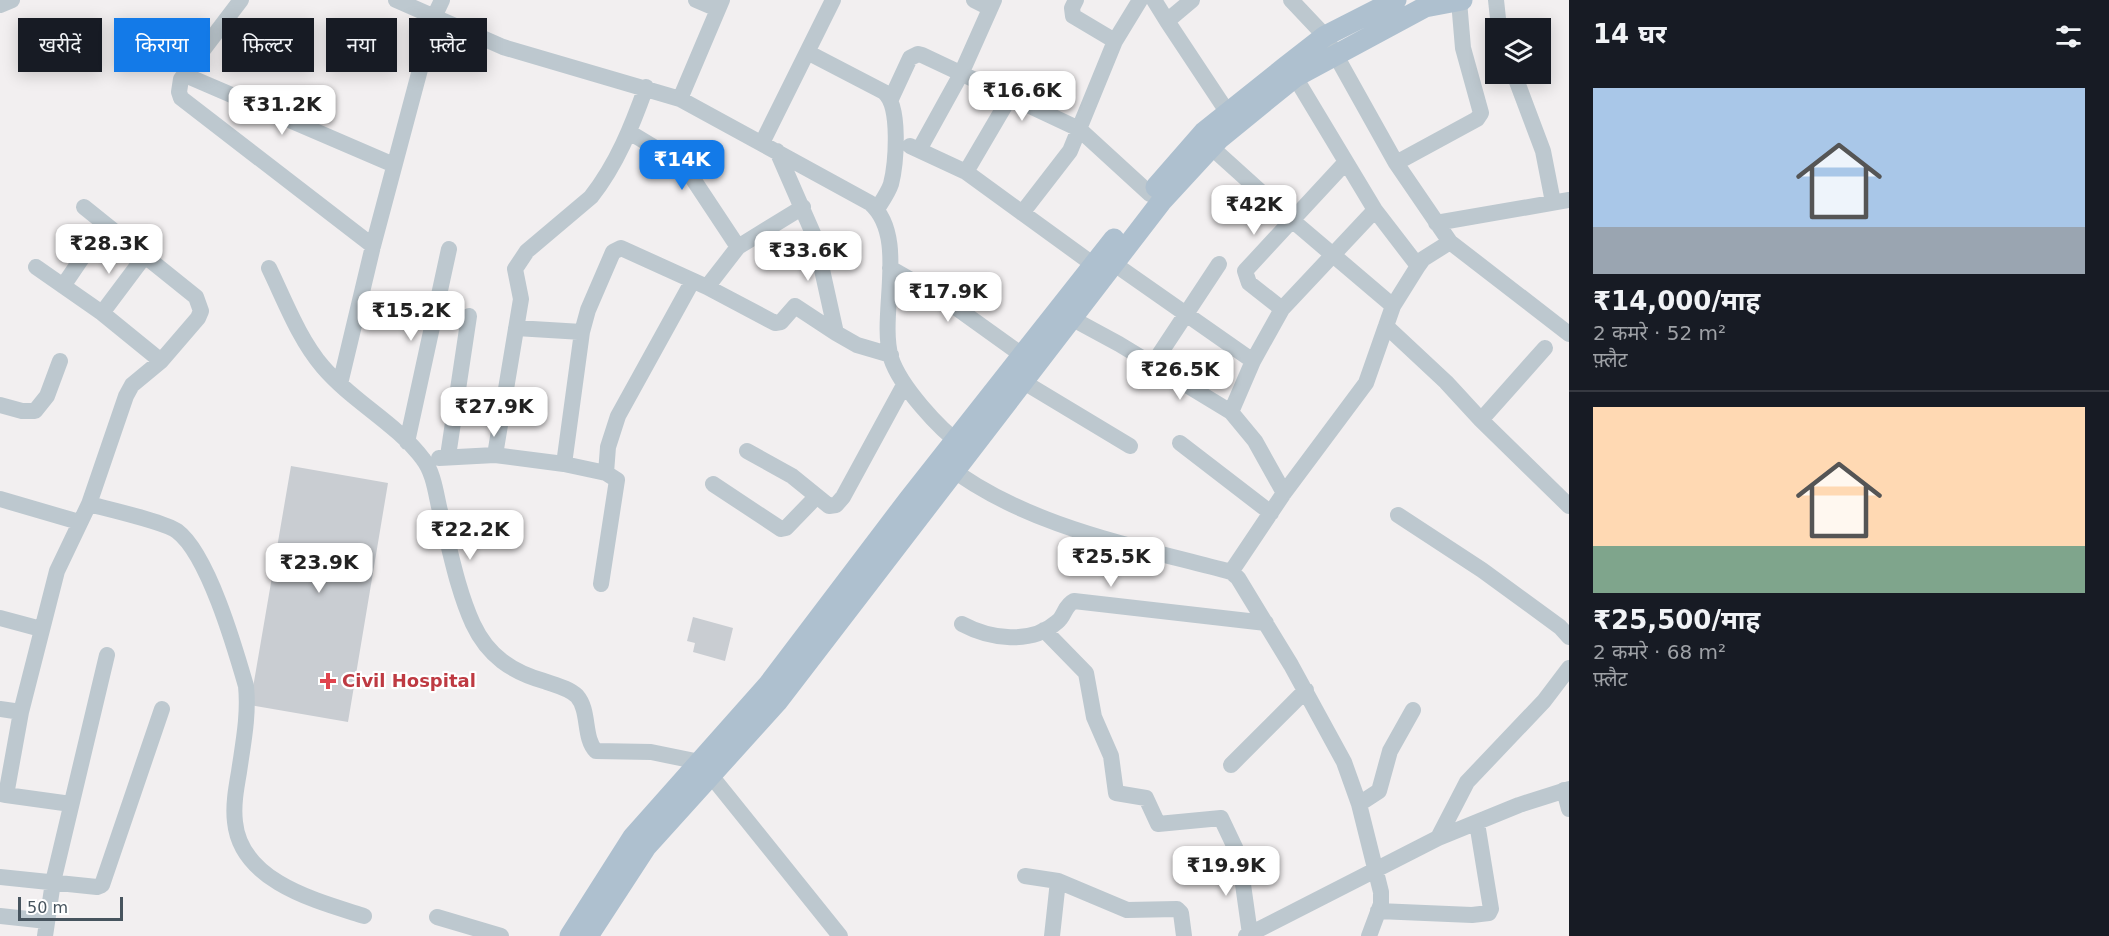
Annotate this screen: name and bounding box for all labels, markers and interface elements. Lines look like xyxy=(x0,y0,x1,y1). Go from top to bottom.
chip: खरीदें xyxy=(18,18,102,72)
chip: किराया xyxy=(114,18,210,72)
chip: फ़िल्टर xyxy=(222,18,314,72)
chip: नया xyxy=(326,18,397,72)
chip: फ़्लैट xyxy=(409,18,487,72)
map controls xyxy=(1485,18,1551,84)
button: layers xyxy=(1485,18,1551,84)
text: 14 घर xyxy=(1593,19,1667,49)
icon: filters xyxy=(2052,20,2085,53)
pin: ₹16.6K xyxy=(973,71,1071,122)
text: ₹16.6K xyxy=(983,78,1061,102)
pin: ₹31.2K xyxy=(233,85,331,136)
text: ₹31.2K xyxy=(243,92,321,116)
icon: home xyxy=(1785,127,1893,235)
pin: ₹14K xyxy=(646,140,718,191)
text: ₹14K xyxy=(653,147,711,171)
pin: ₹42K xyxy=(1218,185,1290,236)
text: ₹42K xyxy=(1225,192,1283,216)
pin: ₹28.3K xyxy=(60,224,158,275)
text: ₹28.3K xyxy=(70,231,148,255)
pin: ₹33.6K xyxy=(759,231,857,282)
text: ₹33.6K xyxy=(769,238,847,262)
pin: ₹17.9K xyxy=(899,272,997,323)
text: ₹17.9K xyxy=(909,279,987,303)
text: ₹14,000/माह xyxy=(1593,286,1760,316)
pin: ₹15.2K xyxy=(362,291,460,342)
text: ₹15.2K xyxy=(372,298,450,322)
text: 2 कमरे · 52 m² xyxy=(1593,321,1726,345)
text: फ़्लैट xyxy=(1593,348,1628,372)
pin: ₹26.5K xyxy=(1131,350,1229,401)
text: ₹26.5K xyxy=(1141,357,1219,381)
pin: ₹27.9K xyxy=(445,387,543,438)
text: ₹27.9K xyxy=(455,394,533,418)
icon: home xyxy=(1785,446,1893,554)
pin: ₹22.2K xyxy=(421,510,519,561)
text: ₹22.2K xyxy=(431,517,509,541)
pin: ₹25.5K xyxy=(1062,537,1160,588)
pin: ₹23.9K xyxy=(270,543,368,594)
text: ₹25.5K xyxy=(1072,544,1150,568)
text: ₹23.9K xyxy=(280,550,358,574)
text: ₹25,500/माह xyxy=(1593,605,1760,635)
text: 2 कमरे · 68 m² xyxy=(1593,640,1726,664)
text: फ़्लैट xyxy=(1593,667,1628,691)
place label: Civil Hospital xyxy=(342,670,476,691)
marker: Civil Hospital xyxy=(319,672,337,690)
pin: ₹19.9K xyxy=(1177,846,1275,897)
text: ₹19.9K xyxy=(1187,853,1265,877)
scale bar xyxy=(18,894,123,922)
text: 50 m xyxy=(27,898,68,917)

